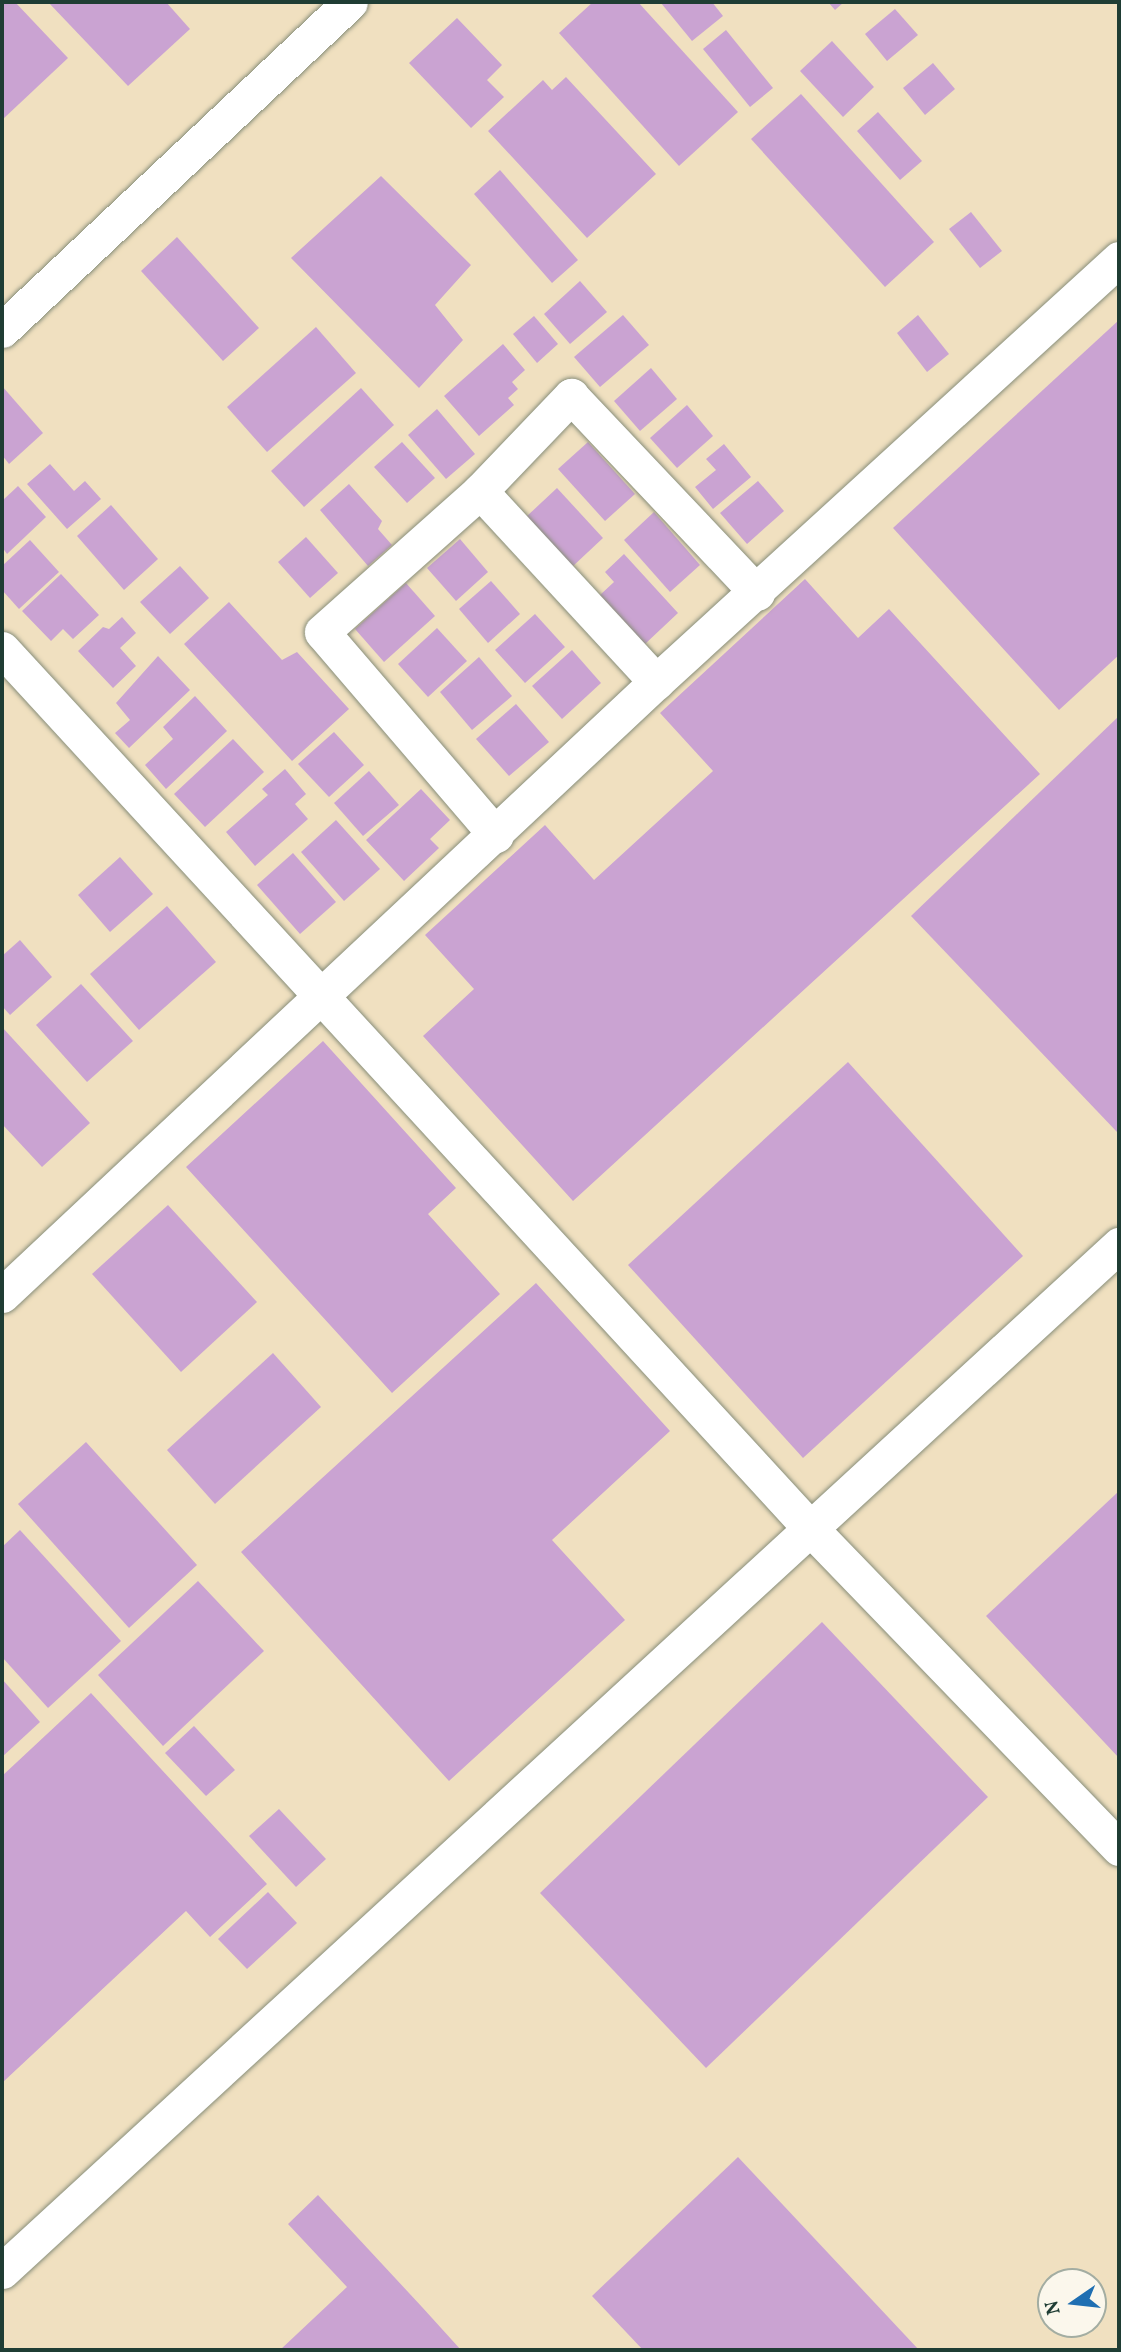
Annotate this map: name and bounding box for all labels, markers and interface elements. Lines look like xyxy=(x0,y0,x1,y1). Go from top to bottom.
north arrow xyxy=(1037,2268,1107,2338)
text: N xyxy=(1039,2298,1068,2317)

